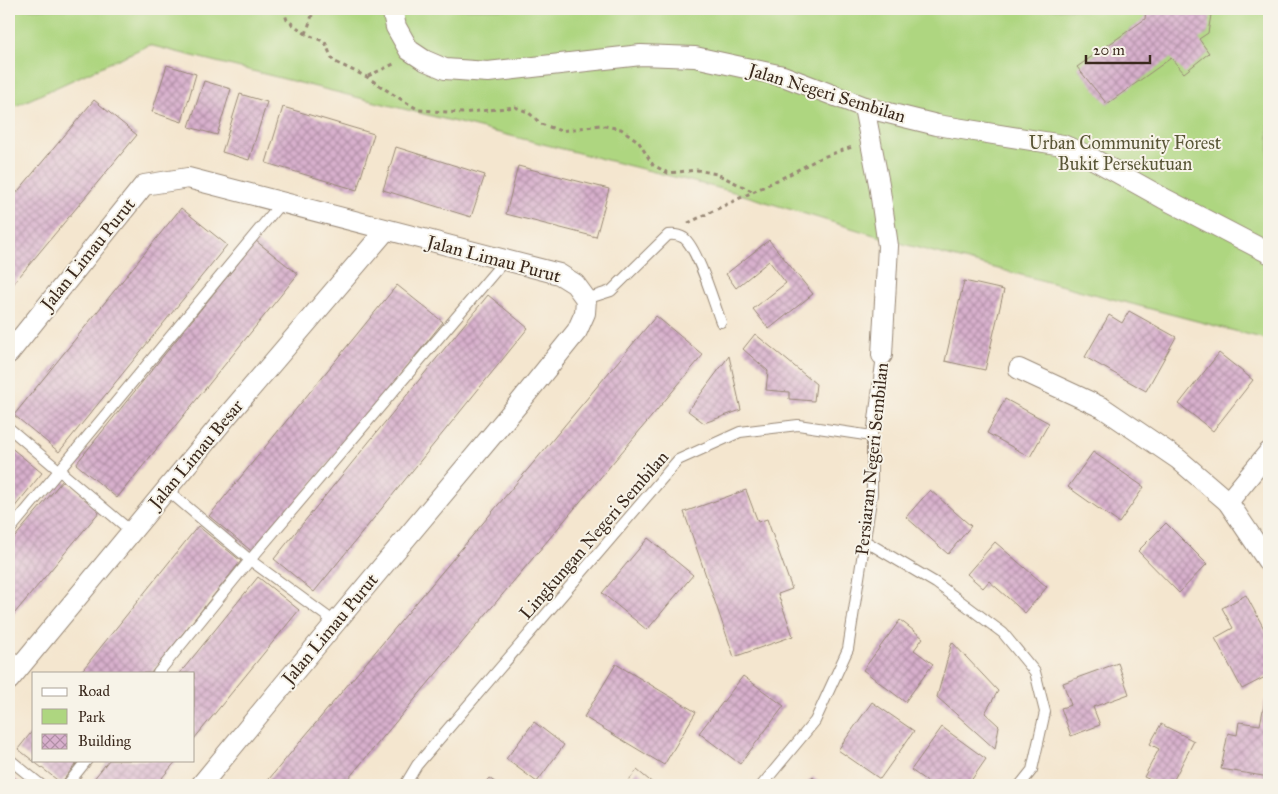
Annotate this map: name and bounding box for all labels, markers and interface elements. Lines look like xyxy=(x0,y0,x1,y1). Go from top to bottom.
scale bar xyxy=(1086,32,1149,64)
text: 20 m xyxy=(1093,41,1125,59)
street label: Jalan Negeri Sembilan xyxy=(744,58,908,128)
park label: Urban Community Forest Bukit Persekutuan xyxy=(1029,132,1222,175)
street label: Jalan Limau Purut xyxy=(35,193,141,317)
street label: Jalan Limau Purut xyxy=(422,230,564,289)
street label: Persiaran Negeri Sembilan xyxy=(851,361,894,557)
street label: Jalan Limau Besar xyxy=(143,395,249,515)
street label: Lingkungan Negeri Sembilan xyxy=(515,446,674,625)
street label: Jalan Limau Purut xyxy=(276,569,384,691)
legend xyxy=(32,672,195,762)
text: Road xyxy=(78,682,110,700)
text: Park xyxy=(78,708,105,726)
text: Building xyxy=(78,732,132,750)

